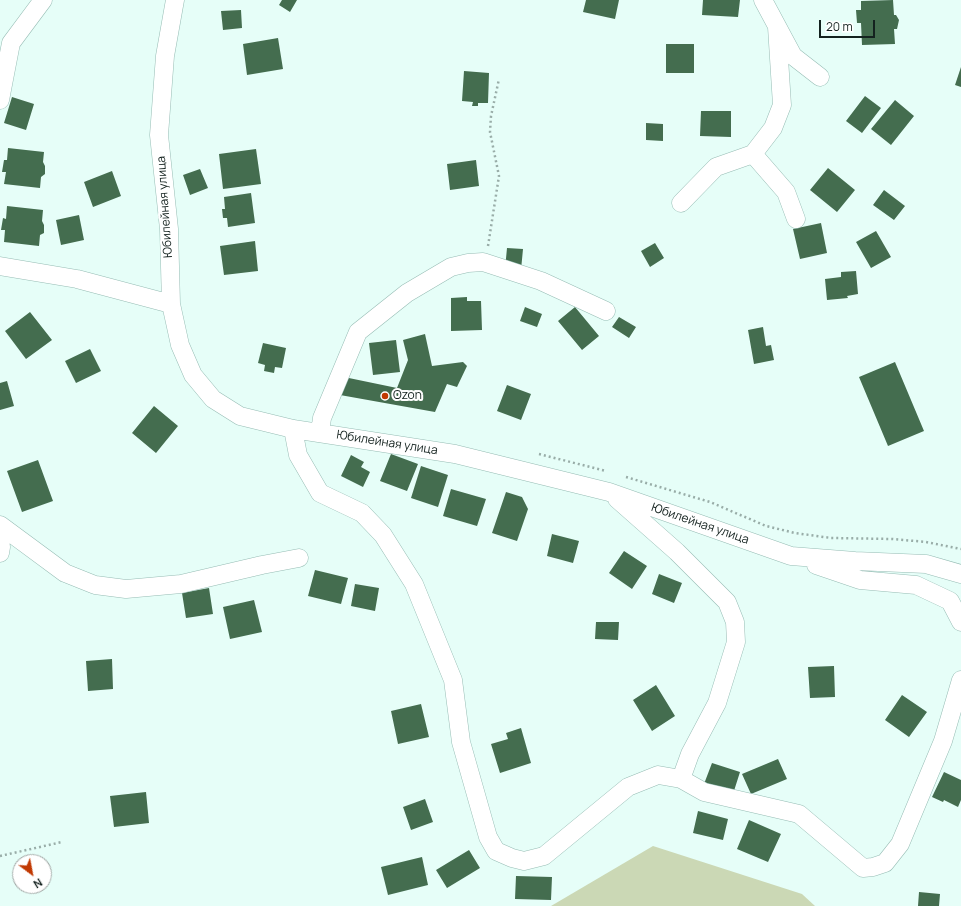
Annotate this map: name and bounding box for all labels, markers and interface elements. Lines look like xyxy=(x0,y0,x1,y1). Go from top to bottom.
scale bar xyxy=(821,12,877,38)
text: 20 m xyxy=(826,18,853,35)
street label: Юбилейная улица xyxy=(154,155,176,259)
place label: Ozon xyxy=(393,389,422,403)
marker: Ozon xyxy=(380,391,390,401)
street label: Юбилейная улица xyxy=(335,428,439,458)
street label: Юбилейная улица xyxy=(649,501,751,547)
north arrow xyxy=(12,854,52,894)
text: N xyxy=(31,875,45,892)

